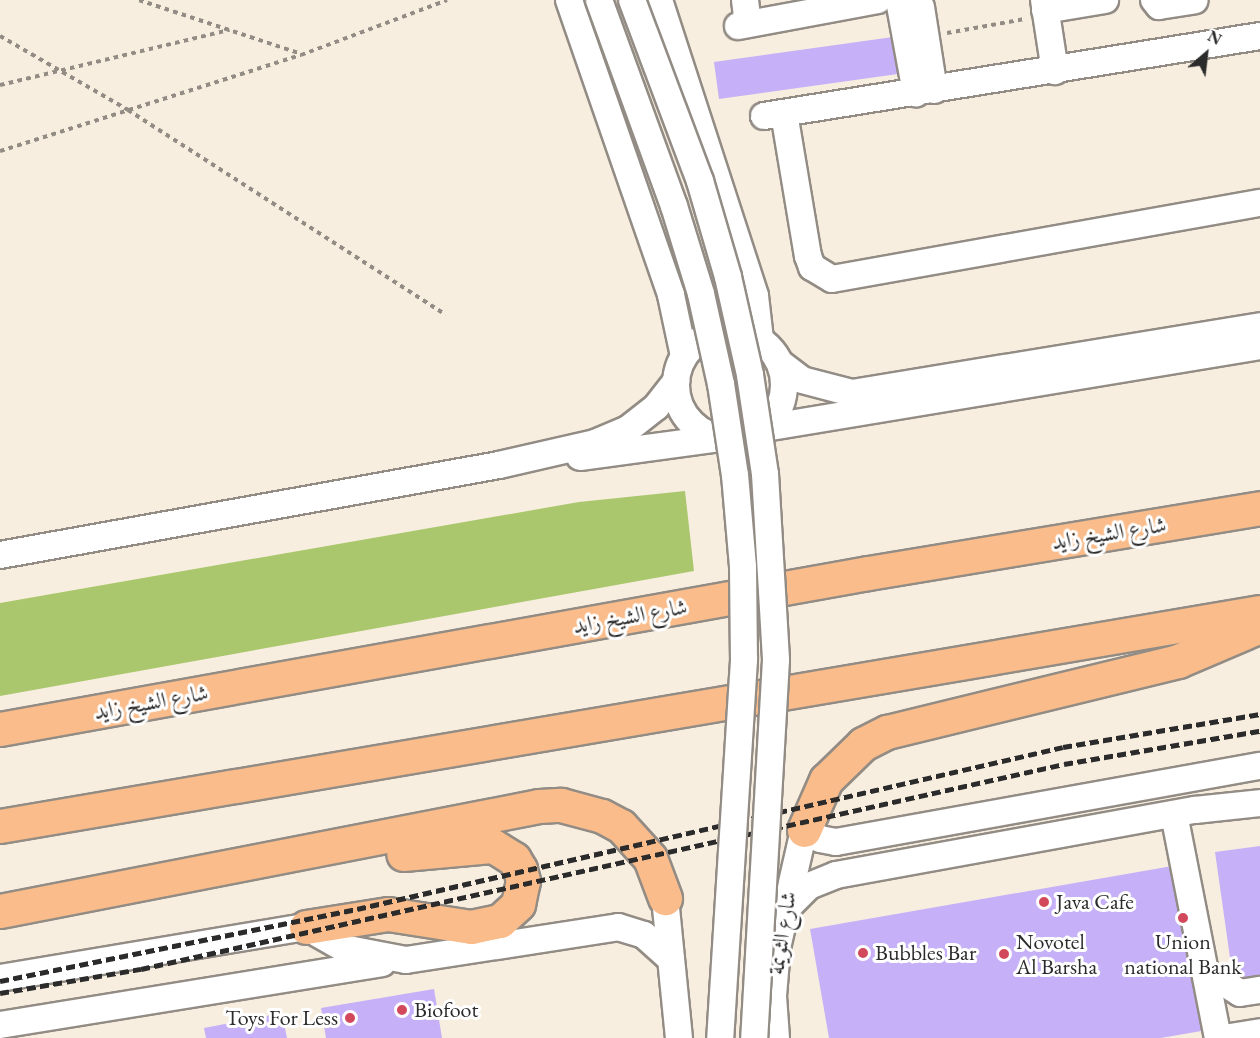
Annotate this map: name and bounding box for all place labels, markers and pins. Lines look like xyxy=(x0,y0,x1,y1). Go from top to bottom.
place label: Java Cafe xyxy=(1056,889,1134,915)
marker: Java Cafe xyxy=(1037,895,1051,909)
marker: Union national Bank xyxy=(1176,911,1190,925)
place label: Novotel Al Barsha xyxy=(1016,928,1097,980)
place label: Union national Bank xyxy=(1124,928,1242,980)
place label: Bubbles Bar xyxy=(875,940,976,966)
marker: Bubbles Bar xyxy=(856,946,870,960)
marker: Novotel Al Barsha xyxy=(997,947,1011,961)
place label: Biofoot xyxy=(414,997,478,1023)
marker: Biofoot xyxy=(395,1003,409,1017)
place label: Toys For Less xyxy=(225,1005,338,1031)
marker: Toys For Less xyxy=(343,1011,357,1025)

